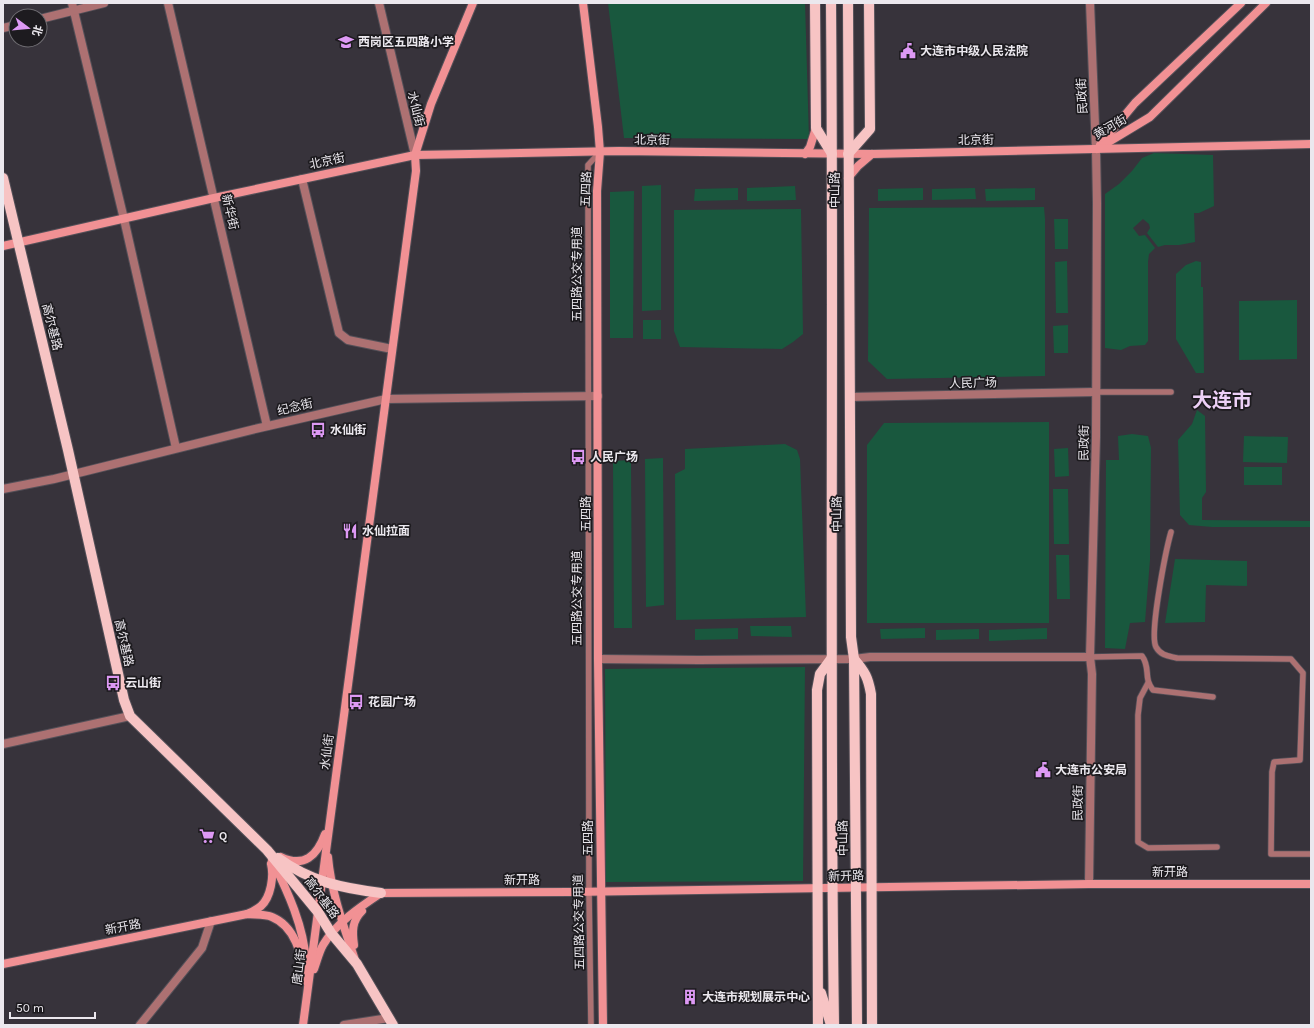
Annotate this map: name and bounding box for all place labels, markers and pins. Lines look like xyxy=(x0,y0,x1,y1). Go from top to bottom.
school or university icon: 西岗区五四路小学 xyxy=(337,33,355,51)
place label: 西岗区五四路小学 xyxy=(358,35,454,49)
public building icon: 大连市中级人民法院 xyxy=(899,42,917,60)
place label: 大连市中级人民法院 xyxy=(920,44,1028,58)
bus stop icon: 水仙街 xyxy=(309,421,327,439)
place label: 水仙街 xyxy=(330,423,366,437)
bus stop icon: 人民广场 xyxy=(569,448,587,466)
place label: 人民广场 xyxy=(590,450,638,464)
restaurant icon: 水仙拉面 xyxy=(341,522,359,540)
place label: 水仙拉面 xyxy=(362,524,410,538)
bus stop icon: 云山街 xyxy=(104,674,122,692)
place label: 云山街 xyxy=(125,676,161,690)
bus stop icon: 花园广场 xyxy=(347,693,365,711)
place label: 花园广场 xyxy=(368,695,416,709)
public building icon: 大连市公安局 xyxy=(1034,761,1052,779)
place label: 大连市公安局 xyxy=(1055,763,1127,777)
supermarket icon: Q xyxy=(198,827,216,845)
place label: Q xyxy=(219,829,227,843)
building icon: 大连市规划展示中心 xyxy=(681,988,699,1006)
place label: 大连市规划展示中心 xyxy=(702,990,810,1004)

